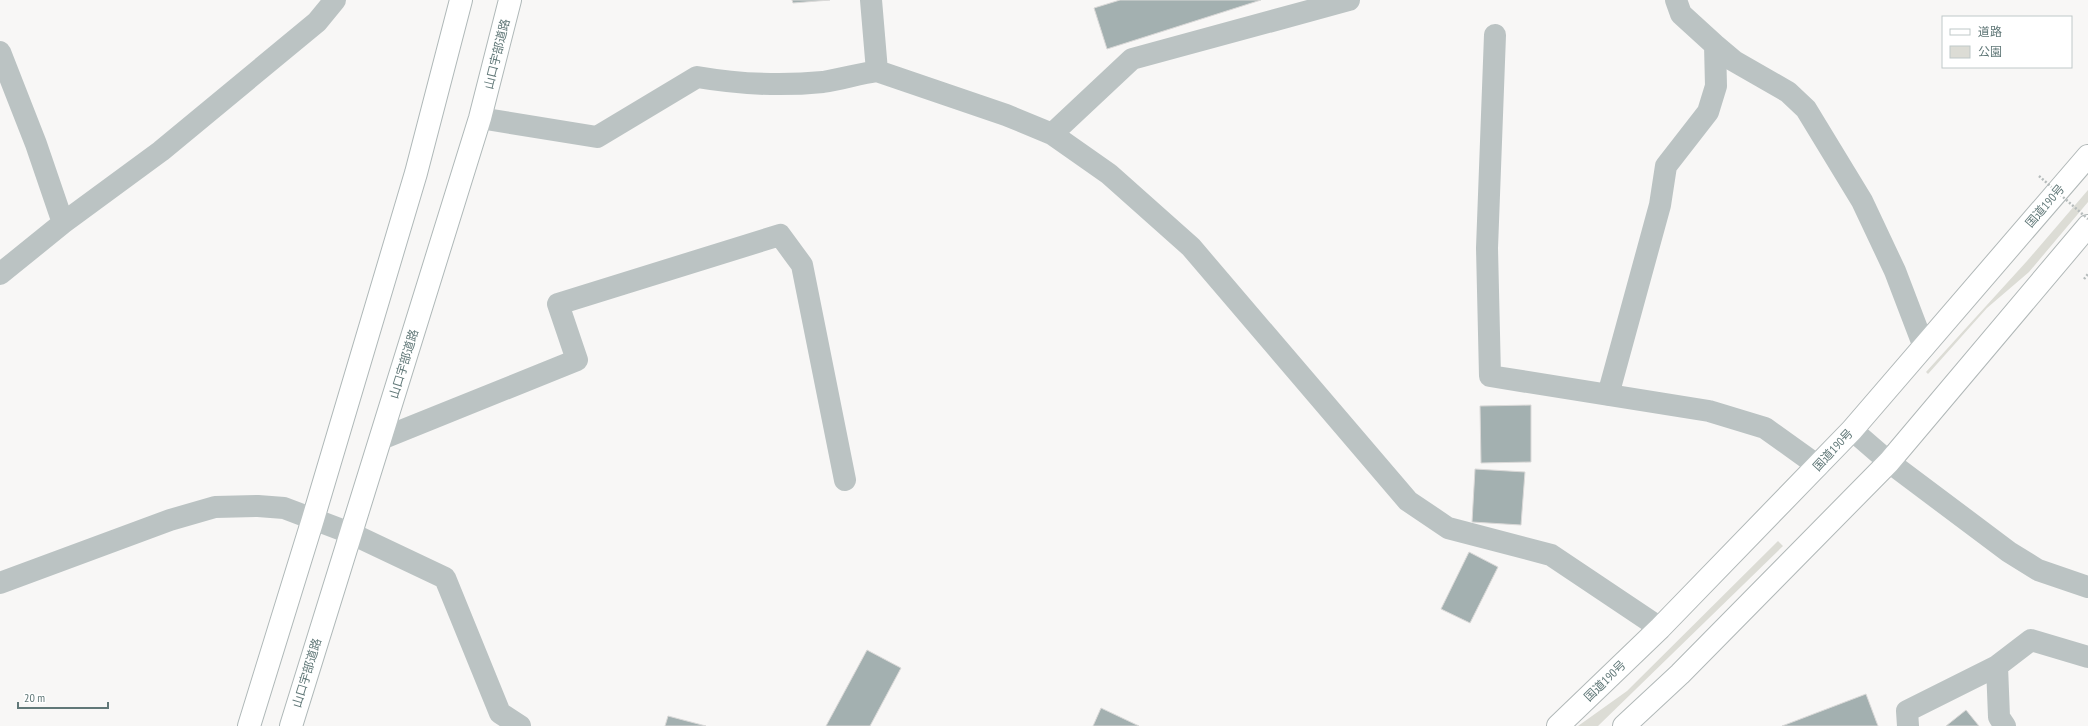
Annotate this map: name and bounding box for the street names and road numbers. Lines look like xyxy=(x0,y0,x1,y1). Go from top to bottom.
street label: 山口宇部道路 xyxy=(481,17,513,91)
street label: 国道190号 xyxy=(2022,181,2067,230)
street label: 山口宇部道路 xyxy=(386,327,421,400)
street label: 国道190号 xyxy=(1809,425,1856,474)
street label: 山口宇部道路 xyxy=(289,636,324,709)
street label: 国道190号 xyxy=(1581,657,1629,704)

